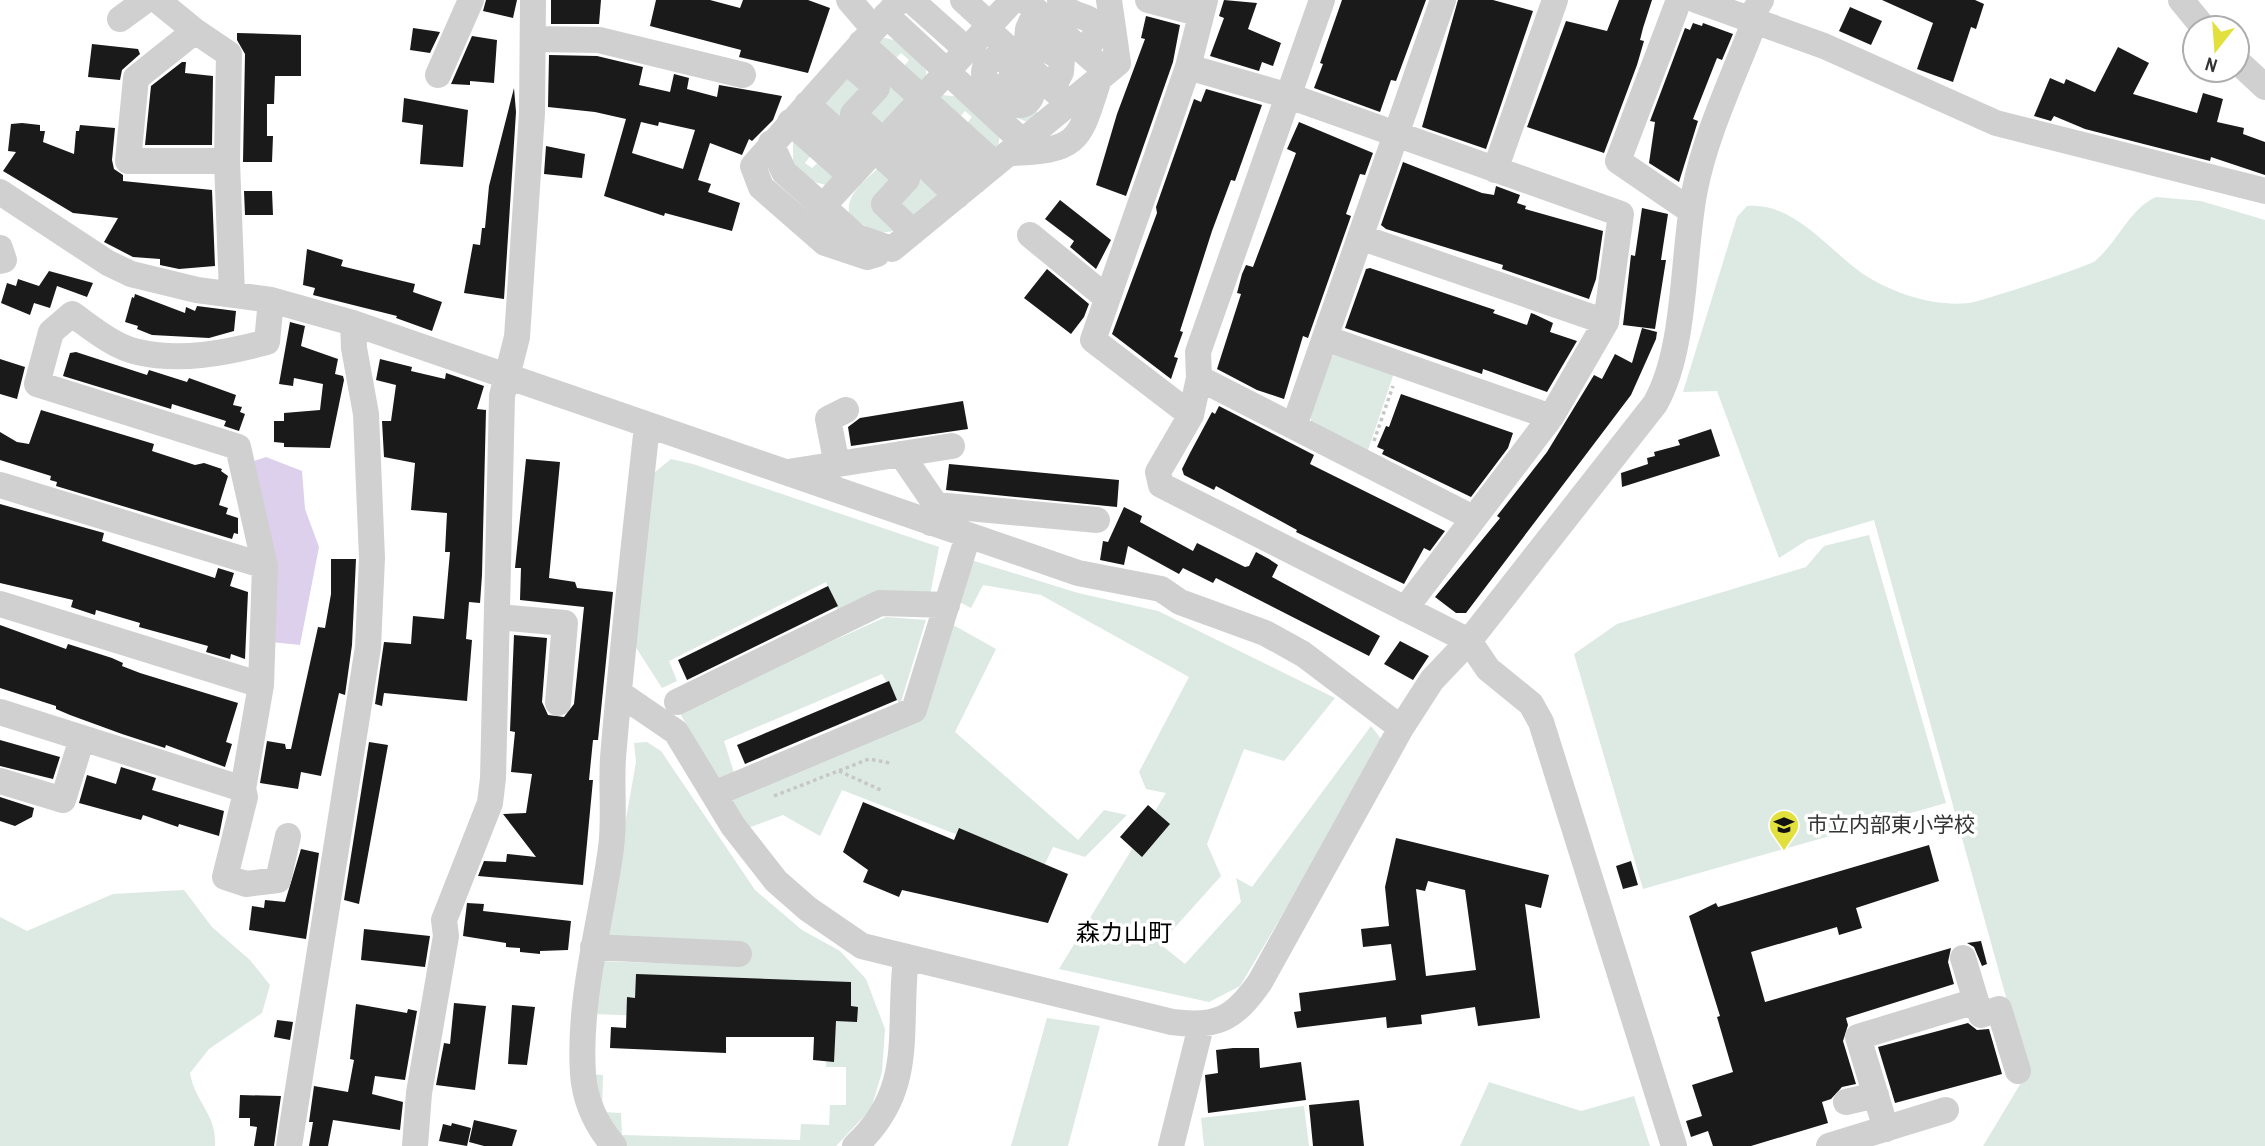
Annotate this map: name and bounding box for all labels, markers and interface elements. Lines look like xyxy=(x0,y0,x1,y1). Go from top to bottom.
north arrow xyxy=(2181,14,2251,84)
text: N xyxy=(2202,51,2220,79)
school or university icon: 市立内部東小学校 xyxy=(1767,808,1801,852)
place label: 市立内部東小学校 xyxy=(1807,810,1975,839)
district label: 森カ山町 xyxy=(1076,916,1172,948)

